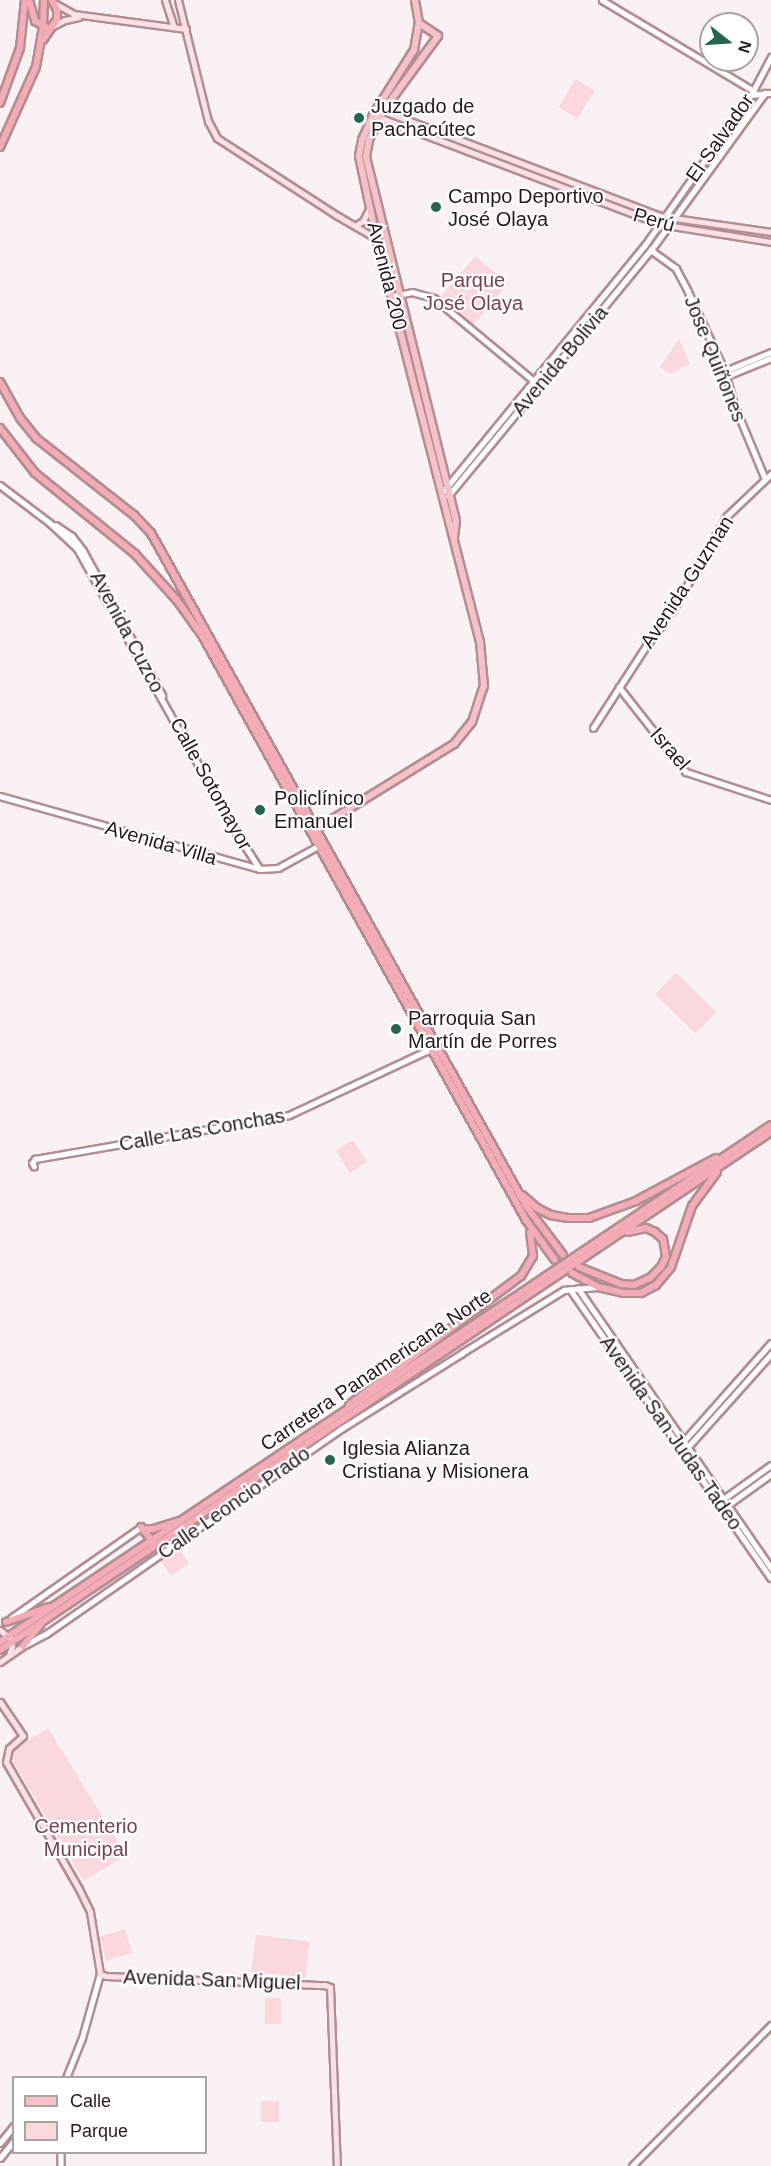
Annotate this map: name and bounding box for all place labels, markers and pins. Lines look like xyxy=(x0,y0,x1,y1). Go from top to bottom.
place label: Juzgado de Pachacútec xyxy=(371,94,476,141)
marker: Juzgado de Pachacútec xyxy=(352,111,366,125)
place label: Campo Deportivo José Olaya xyxy=(448,184,604,231)
marker: Campo Deportivo José Olaya xyxy=(429,200,443,214)
place label: Policlínico Emanuel xyxy=(274,786,364,833)
marker: Policlínico Emanuel xyxy=(251,801,269,819)
place label: Parroquia San Martín de Porres xyxy=(408,1006,557,1053)
marker: Parroquia San Martín de Porres xyxy=(389,1022,403,1036)
place label: Iglesia Alianza Cristiana y Misionera xyxy=(342,1436,529,1483)
marker: Iglesia Alianza Cristiana y Misionera xyxy=(323,1453,337,1467)

